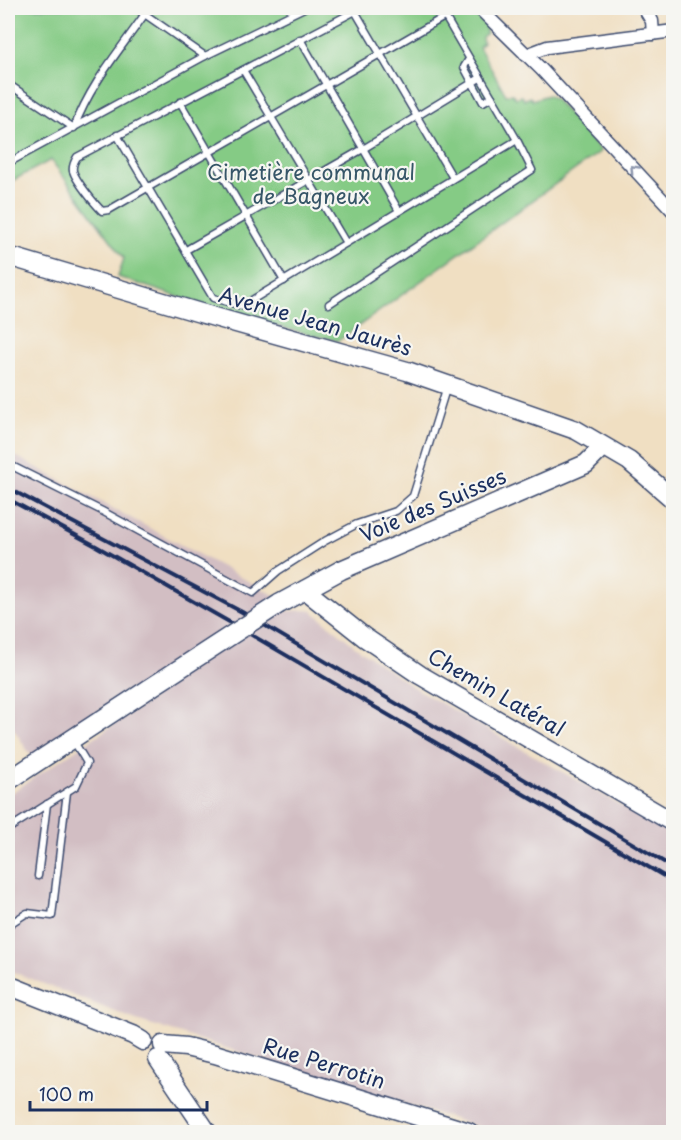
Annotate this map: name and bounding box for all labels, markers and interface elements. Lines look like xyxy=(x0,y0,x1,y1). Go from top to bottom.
park label: Cimetière communal de Bagneux xyxy=(207,155,415,211)
one-way arrow xyxy=(630,166,641,176)
street label: Avenue Jean Jaurès xyxy=(215,277,416,363)
street label: Voie des Suisses xyxy=(354,459,510,549)
street label: Chemin Latéral xyxy=(422,639,572,744)
street label: Rue Perrotin xyxy=(260,1028,390,1096)
scale bar xyxy=(30,1074,207,1112)
text: 100 m xyxy=(39,1080,94,1107)

